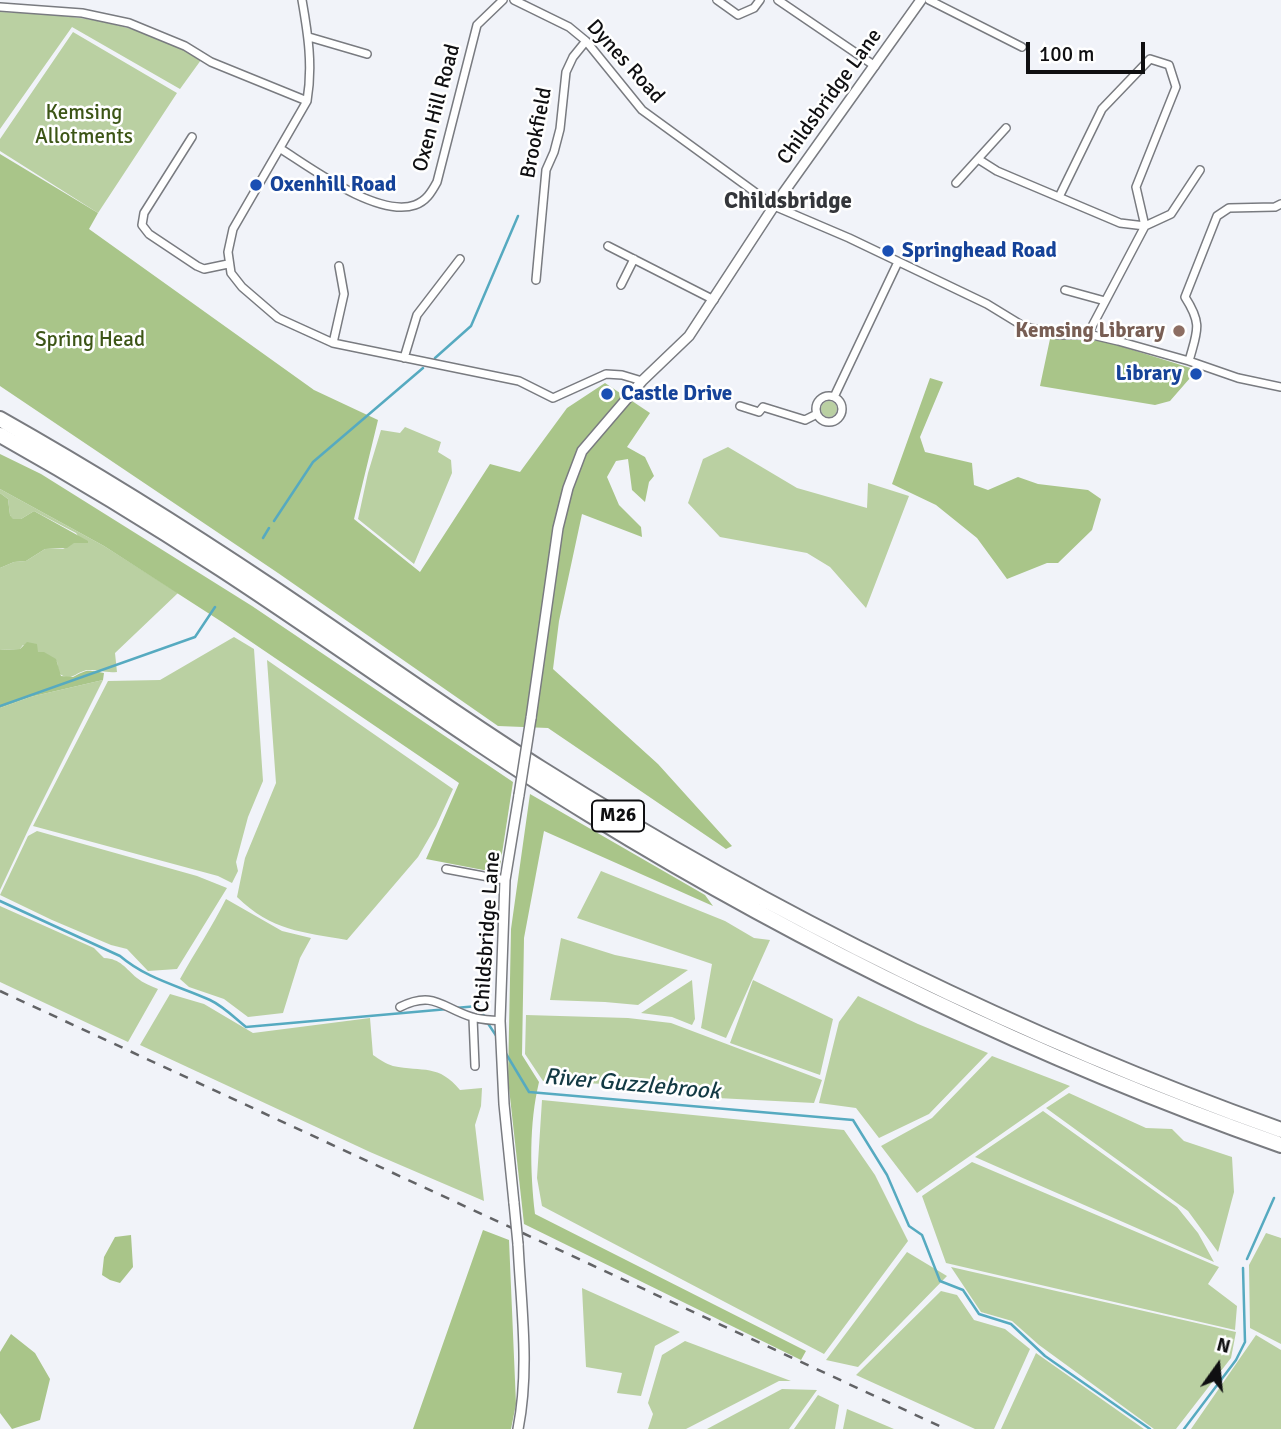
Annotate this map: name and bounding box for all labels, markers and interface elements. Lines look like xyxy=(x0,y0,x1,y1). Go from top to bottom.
street label: Dynes Road xyxy=(581,15,669,109)
street label: Childsbridge Lane xyxy=(772,24,888,170)
scale bar xyxy=(1029,28,1148,72)
text: 100 m xyxy=(1039,41,1094,67)
street label: Oxen Hill Road xyxy=(408,42,466,174)
street label: Brookfield xyxy=(516,85,558,181)
park label: Kemsing Allotments xyxy=(35,100,133,150)
place label: Oxenhill Road xyxy=(270,172,396,198)
marker: Oxenhill Road xyxy=(248,177,264,193)
district label: Childsbridge xyxy=(724,188,852,216)
place label: Springhead Road xyxy=(902,238,1057,264)
marker: Springhead Road xyxy=(880,243,896,259)
place label: Kemsing Library xyxy=(1015,318,1165,344)
marker: Kemsing Library xyxy=(1171,323,1187,339)
park label: Spring Head xyxy=(35,327,145,353)
place label: Library xyxy=(1115,361,1182,387)
marker: Library xyxy=(1188,366,1204,382)
place label: Castle Drive xyxy=(621,381,732,407)
marker: Castle Drive xyxy=(599,386,615,402)
road number: M26 xyxy=(592,800,644,832)
street label: Childsbridge Lane xyxy=(470,850,506,1014)
water label: River Guzzlebrook xyxy=(543,1064,721,1106)
north arrow xyxy=(1183,1331,1253,1401)
text: N xyxy=(1214,1332,1233,1359)

